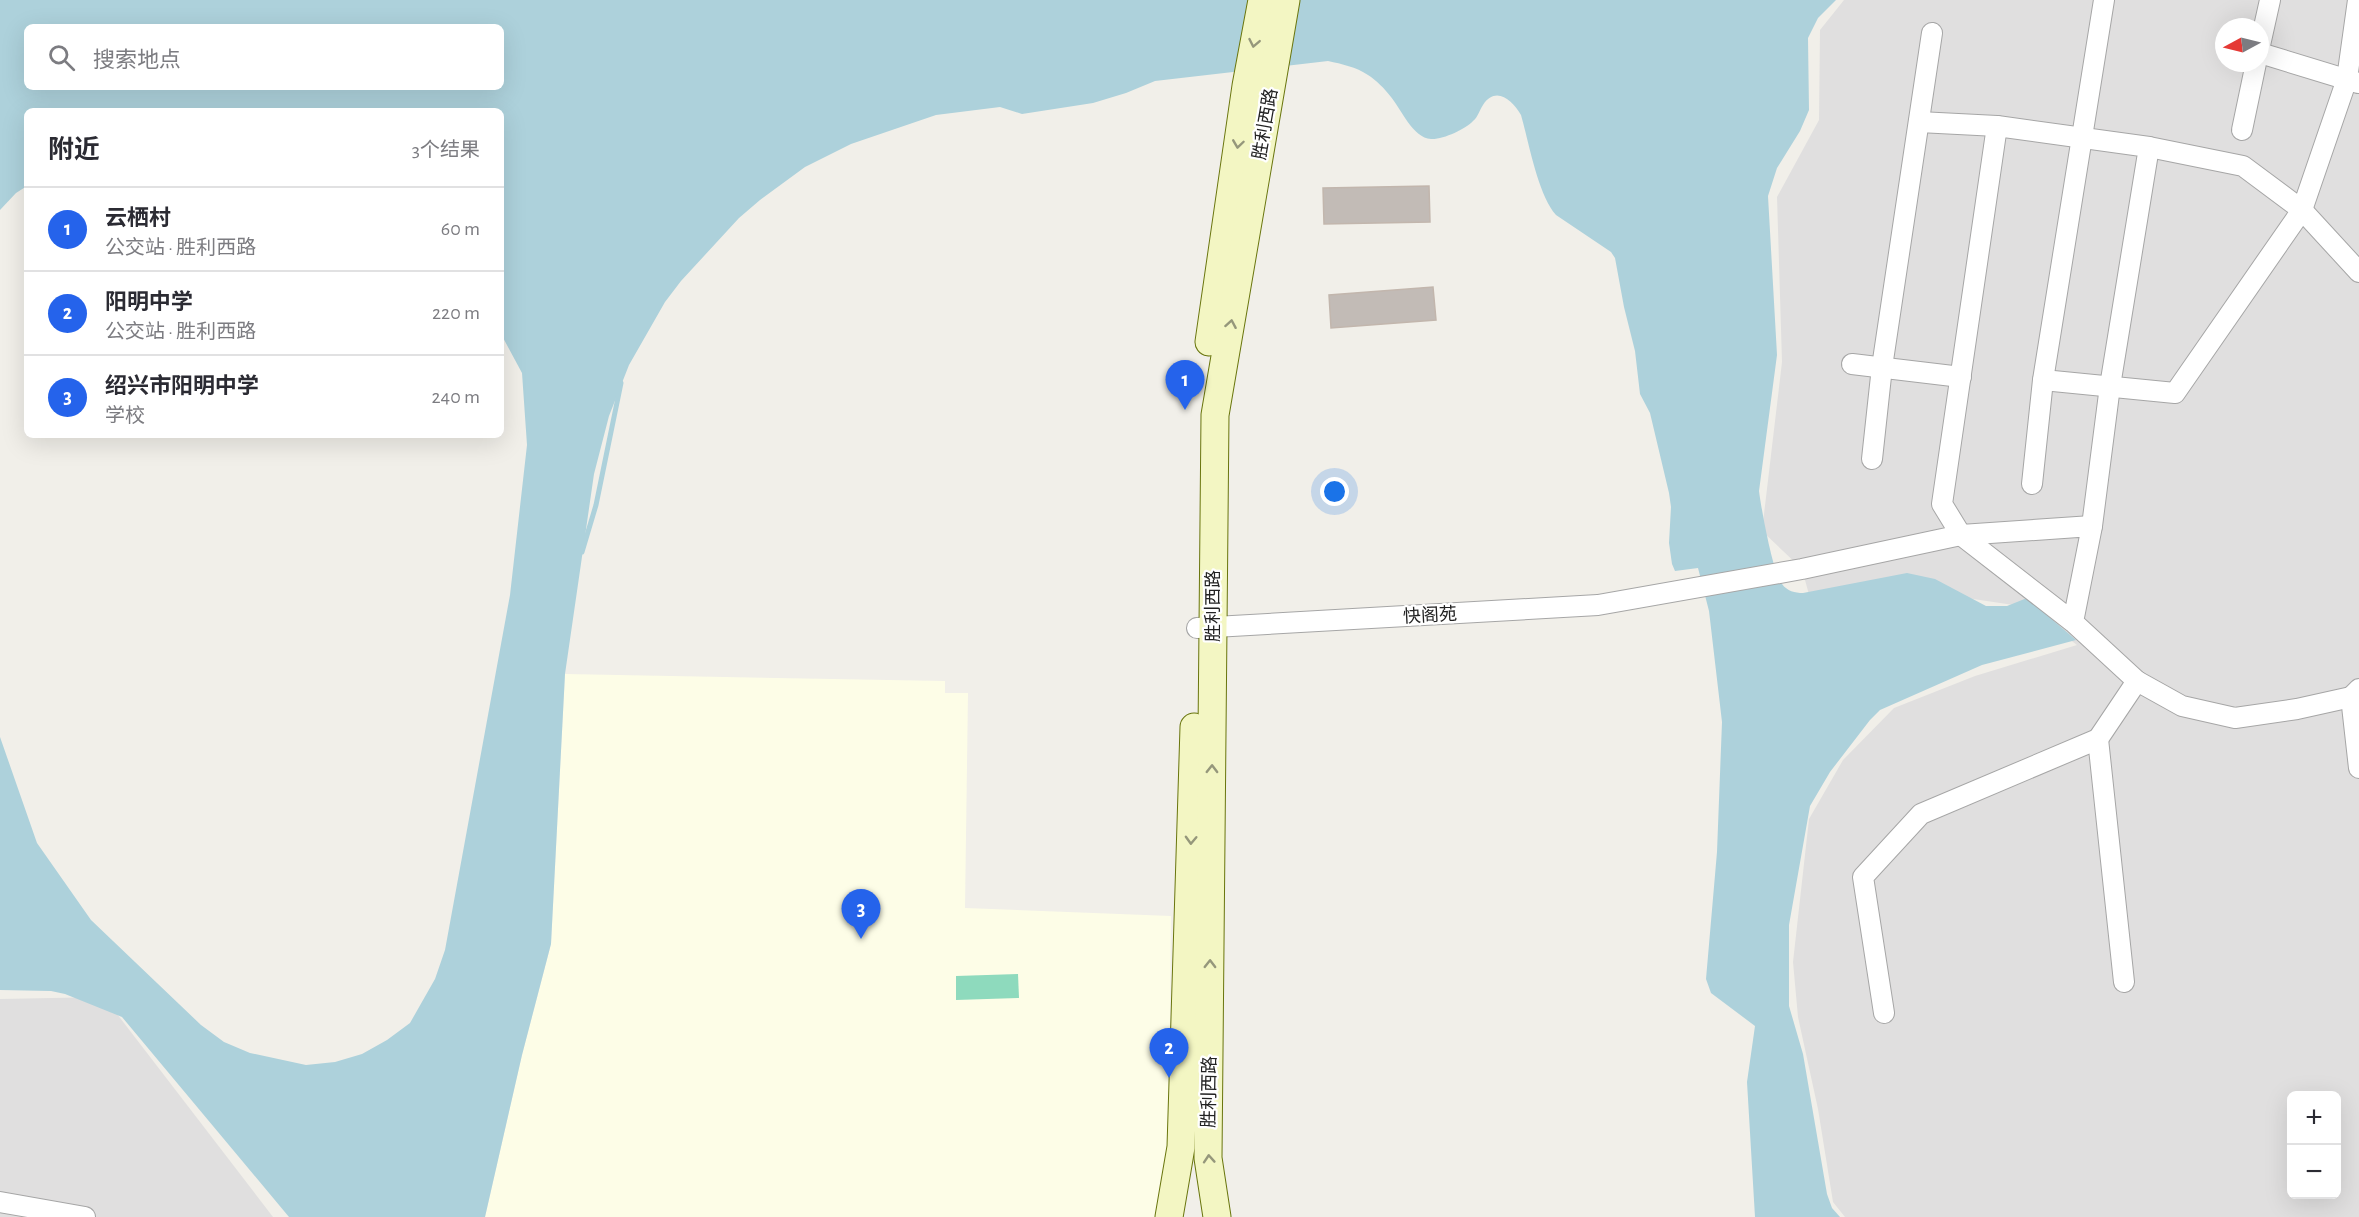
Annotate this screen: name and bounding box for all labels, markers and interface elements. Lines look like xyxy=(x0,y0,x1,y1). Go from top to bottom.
north arrow xyxy=(2215,18,2269,72)
search box xyxy=(24,24,504,90)
one-way arrow xyxy=(1248,38,1261,48)
icon: search xyxy=(45,41,78,74)
text: 搜索地点 xyxy=(93,49,181,71)
street label: 胜利西路 xyxy=(1249,87,1281,161)
text: 附近 xyxy=(48,137,100,163)
one-way arrow xyxy=(1232,139,1244,148)
text: 3个结果 xyxy=(412,140,480,160)
text: 云栖村 xyxy=(105,207,171,229)
text: 1 xyxy=(64,219,71,239)
text: 60 m xyxy=(441,219,480,239)
text: 公交站 · 胜利西路 xyxy=(105,238,256,258)
text: 阳明中学 xyxy=(105,291,193,313)
text: 2 xyxy=(63,303,72,323)
text: 220 m xyxy=(432,303,480,323)
one-way arrow xyxy=(1224,319,1236,328)
text: 公交站 · 胜利西路 xyxy=(105,322,256,342)
pin: 1 xyxy=(1166,360,1204,410)
text: 绍兴市阳明中学 xyxy=(105,375,259,397)
text: 3 xyxy=(63,387,72,407)
text: 240 m xyxy=(431,387,480,407)
text: 学校 xyxy=(105,406,145,426)
your location xyxy=(1320,477,1349,506)
street label: 胜利西路 xyxy=(1203,570,1223,642)
street label: 快阁苑 xyxy=(1403,604,1457,626)
one-way arrow xyxy=(1206,765,1218,774)
one-way arrow xyxy=(1184,835,1197,844)
pin: 3 xyxy=(842,890,880,939)
one-way arrow xyxy=(1204,960,1216,969)
pin: 2 xyxy=(1150,1028,1188,1078)
street label: 胜利西路 xyxy=(1198,1056,1220,1128)
map controls xyxy=(2287,1091,2341,1199)
button: + xyxy=(2287,1091,2341,1145)
button: − xyxy=(2287,1145,2341,1199)
one-way arrow xyxy=(1203,1155,1216,1164)

